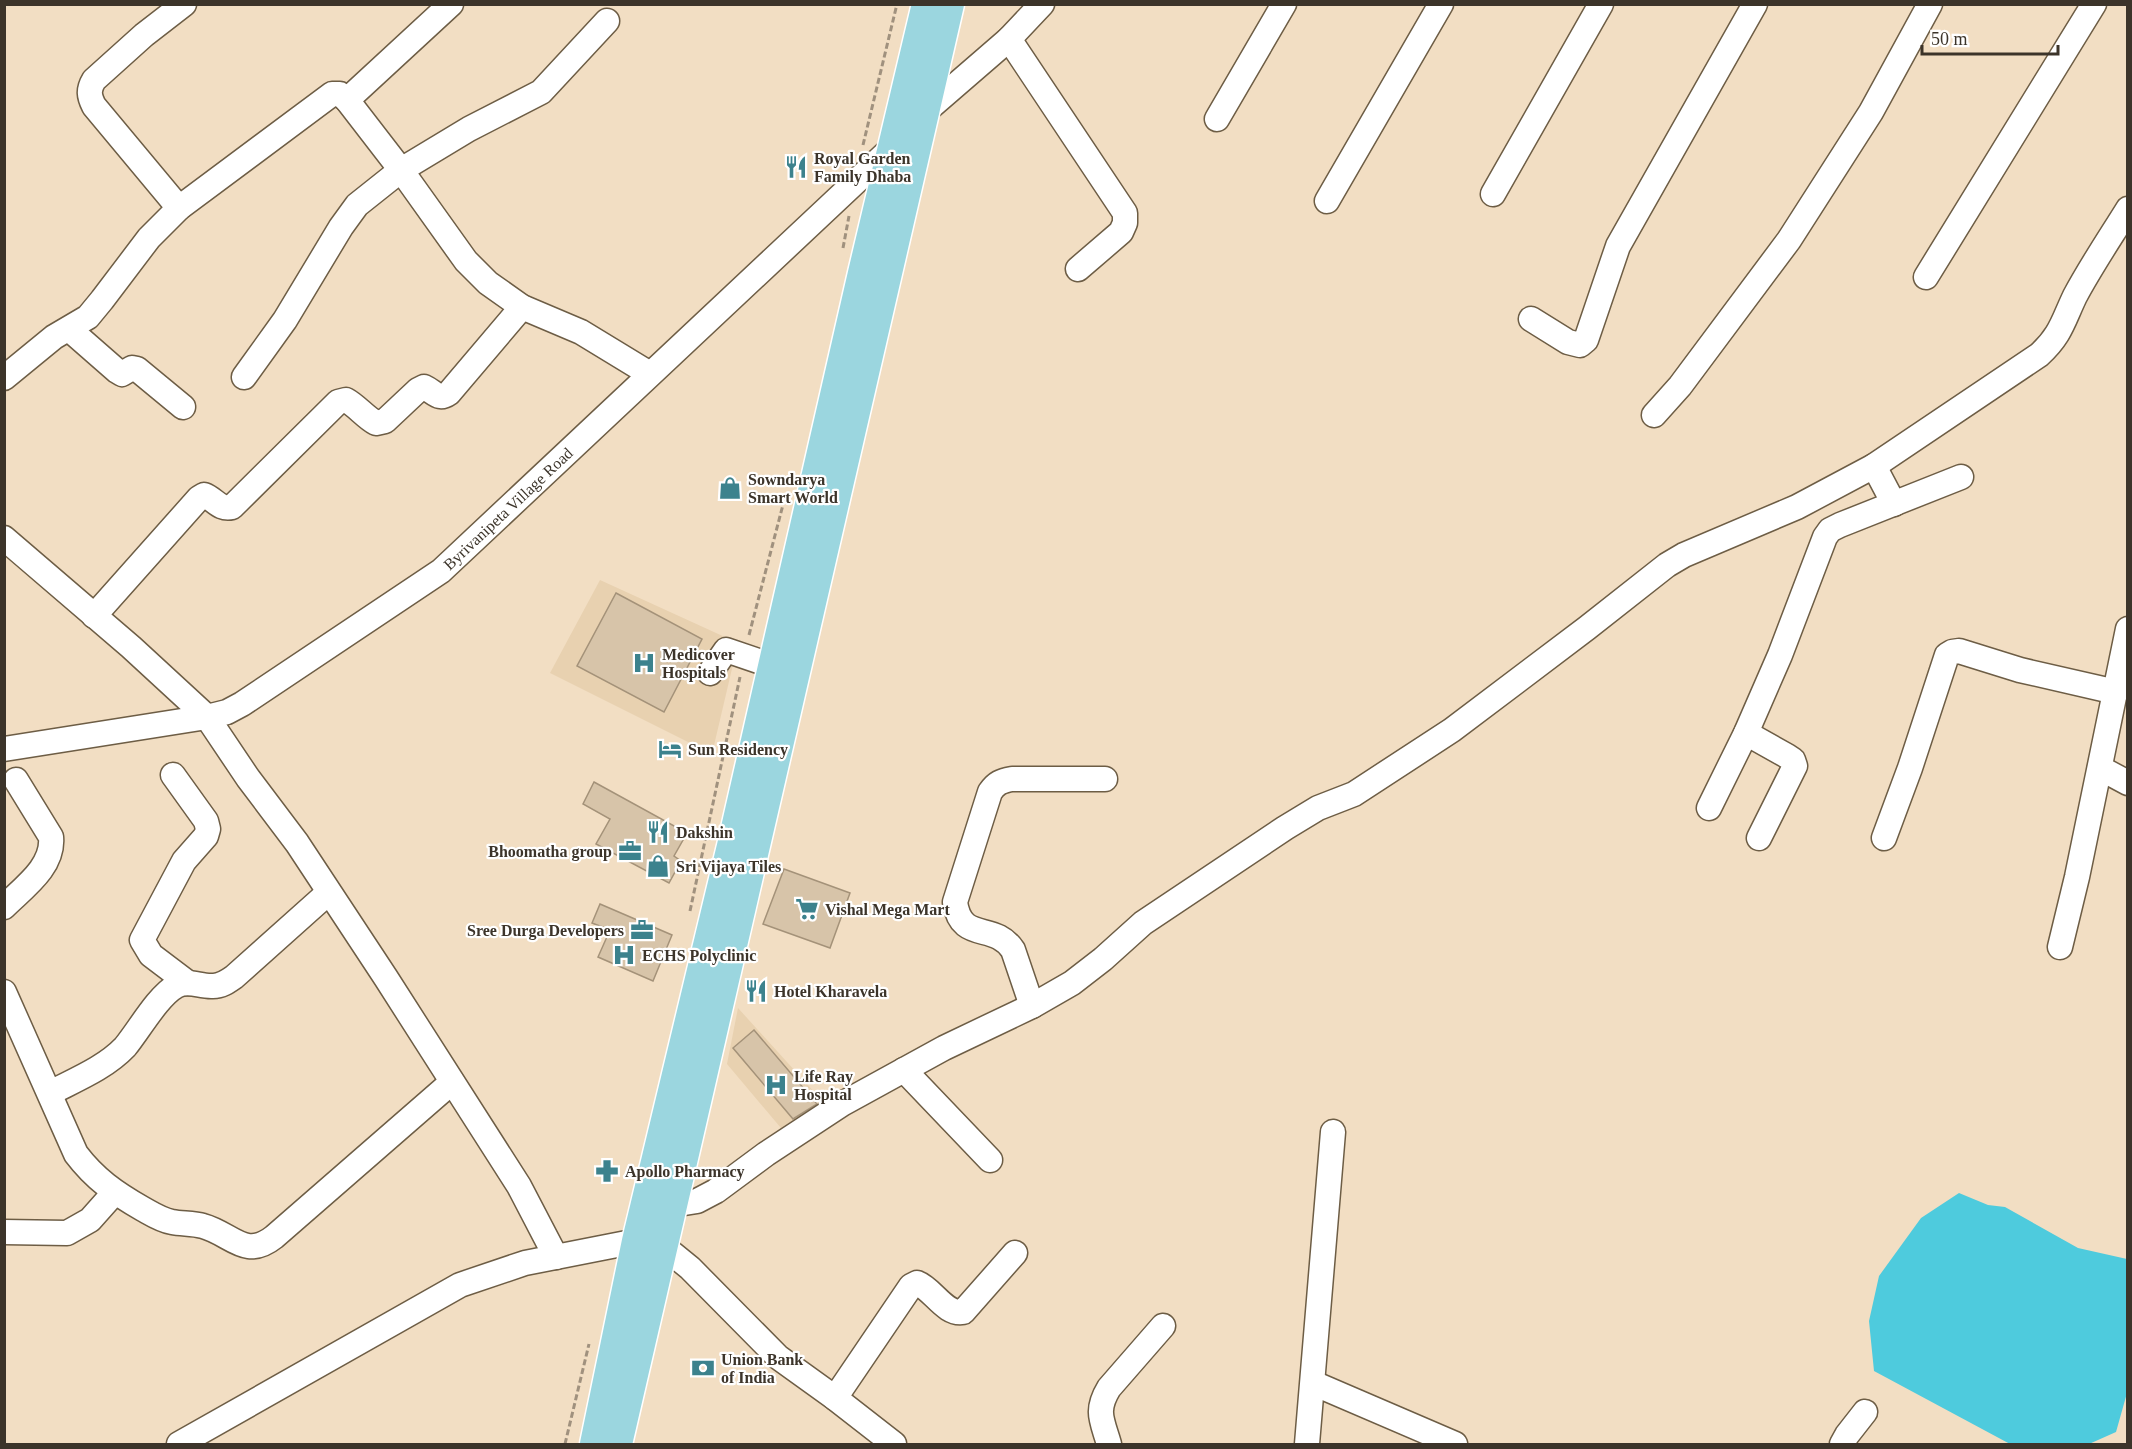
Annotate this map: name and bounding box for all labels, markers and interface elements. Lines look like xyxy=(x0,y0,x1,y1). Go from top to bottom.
scale bar xyxy=(1922,18,2058,56)
text: 50 m xyxy=(1931,29,1968,49)
place label: Royal Garden Family Dhaba xyxy=(814,150,911,186)
restaurant icon: Royal Garden Family Dhaba xyxy=(783,154,809,180)
street label: Byrivanipeta Village Road xyxy=(440,444,576,573)
place label: Sowndarya Smart World xyxy=(748,471,838,506)
shop icon: Sowndarya Smart World xyxy=(717,475,743,501)
place label: Medicover Hospitals xyxy=(662,646,735,682)
hospital icon: Medicover Hospitals xyxy=(631,650,657,676)
hotel icon: Sun Residency xyxy=(657,736,683,762)
place label: Sun Residency xyxy=(688,741,788,759)
restaurant icon: Dakshin xyxy=(645,819,671,845)
place label: Dakshin xyxy=(676,824,733,841)
office icon: Bhoomatha group xyxy=(617,838,643,864)
place label: Bhoomatha group xyxy=(488,843,612,861)
shop icon: Sri Vijaya Tiles xyxy=(645,853,671,879)
place label: Sri Vijaya Tiles xyxy=(676,858,781,876)
supermarket icon: Vishal Mega Mart xyxy=(794,896,820,922)
place label: Vishal Mega Mart xyxy=(825,901,950,919)
office icon: Sree Durga Developers xyxy=(629,917,655,943)
place label: Sree Durga Developers xyxy=(467,922,624,940)
hospital icon: ECHS Polyclinic xyxy=(611,942,637,968)
place label: ECHS Polyclinic xyxy=(642,947,756,965)
restaurant icon: Hotel Kharavela xyxy=(743,978,769,1004)
place label: Hotel Kharavela xyxy=(774,983,887,1000)
place label: Life Ray Hospital xyxy=(794,1068,853,1104)
hospital icon: Life Ray Hospital xyxy=(763,1072,789,1098)
pharmacy icon: Apollo Pharmacy xyxy=(594,1158,620,1184)
place label: Apollo Pharmacy xyxy=(625,1163,745,1181)
place label: Union Bank of India xyxy=(721,1351,803,1386)
bank icon: Union Bank of India xyxy=(690,1355,716,1381)

